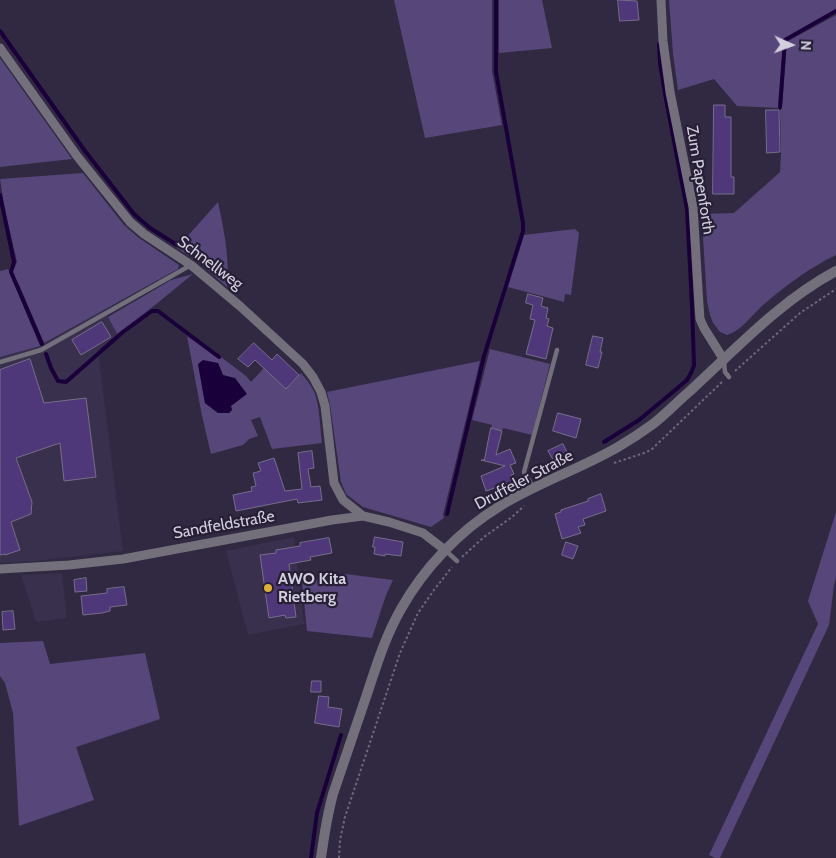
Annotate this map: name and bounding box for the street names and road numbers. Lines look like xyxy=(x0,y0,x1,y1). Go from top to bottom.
street label: Zum Papenforth xyxy=(682,124,718,236)
street label: Schnellweg xyxy=(173,232,247,294)
street label: Druffeler Straße xyxy=(472,446,576,514)
street label: Sandfeldstraße xyxy=(172,507,276,543)

